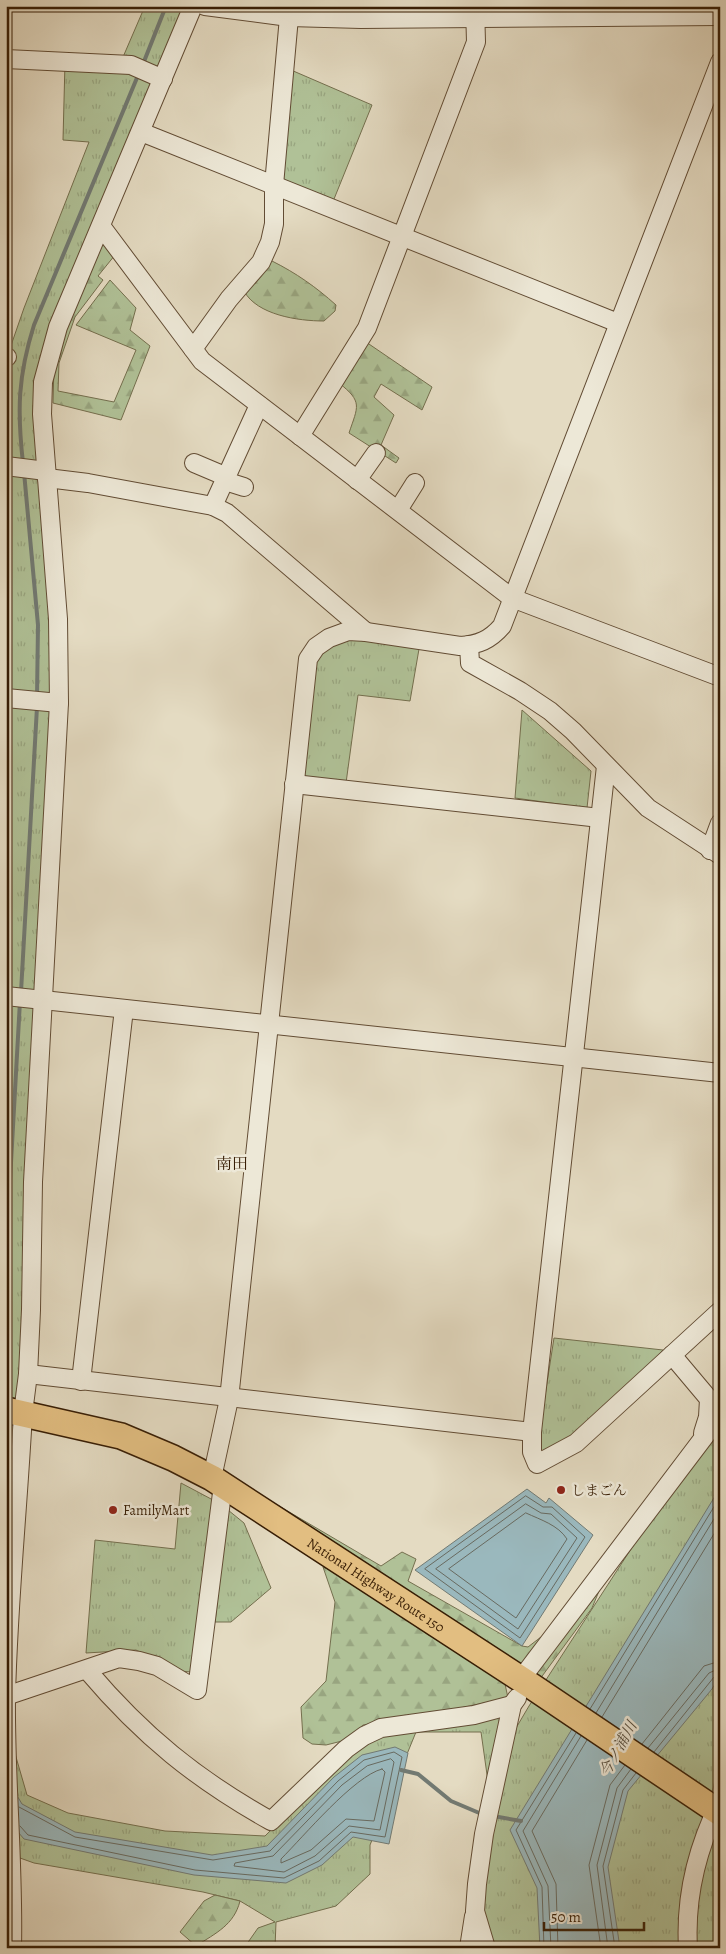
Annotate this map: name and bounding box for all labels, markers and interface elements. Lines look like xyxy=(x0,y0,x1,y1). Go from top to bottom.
district label: 南田 xyxy=(216,1153,248,1175)
place label: しまごん xyxy=(571,1481,627,1500)
marker: しまごん xyxy=(555,1484,567,1496)
place label: FamilyMart xyxy=(123,1501,190,1520)
marker: FamilyMart xyxy=(107,1504,119,1516)
street label: National Highway Route 150 xyxy=(303,1533,448,1637)
water label: 今ノ浦川 xyxy=(595,1716,642,1780)
scale bar xyxy=(544,1899,644,1931)
text: 50 m xyxy=(551,1907,581,1927)

